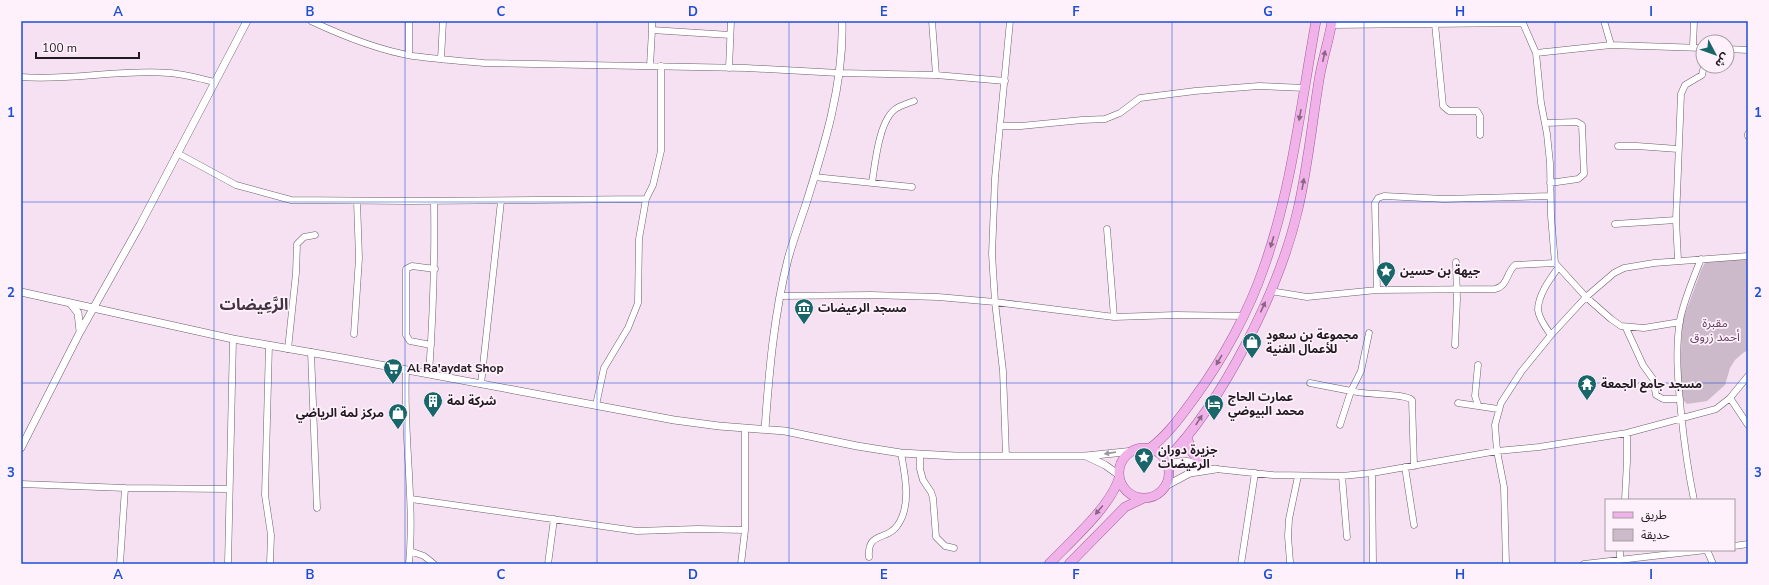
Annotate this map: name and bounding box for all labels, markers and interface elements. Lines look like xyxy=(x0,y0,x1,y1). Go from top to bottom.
text: A xyxy=(113,3,123,21)
text: B xyxy=(306,3,315,21)
text: C xyxy=(497,3,506,21)
text: D xyxy=(688,3,698,21)
text: E xyxy=(880,3,888,21)
text: F xyxy=(1072,3,1080,21)
text: G xyxy=(1263,3,1273,21)
text: H xyxy=(1455,3,1465,21)
text: I xyxy=(1649,3,1653,21)
scale bar xyxy=(36,34,139,60)
north arrow xyxy=(1695,34,1735,74)
text: 100 m xyxy=(42,40,77,56)
one-way arrow xyxy=(1322,50,1328,62)
text: ش xyxy=(1712,50,1733,71)
text: 1 xyxy=(7,104,15,122)
text: 1 xyxy=(1754,104,1762,122)
one-way arrow xyxy=(1296,108,1302,121)
one-way arrow xyxy=(1300,178,1306,190)
one-way arrow xyxy=(1269,236,1275,248)
place icon: جيهة بن حسين xyxy=(1375,260,1397,288)
place label: جيهة بن حسين xyxy=(1400,263,1481,279)
text: 2 xyxy=(7,284,15,302)
text: 2 xyxy=(1754,284,1762,302)
district label: الرَّعِيضات xyxy=(220,294,288,316)
museum icon: مسجد الرعيضات xyxy=(793,297,815,325)
place label: مسجد الرعيضات xyxy=(818,300,907,316)
one-way arrow xyxy=(1260,302,1266,313)
park label: مقبرة أحمد زروق xyxy=(1690,315,1740,345)
place label: مجموعة بن سعود للأعمال الفنية xyxy=(1266,327,1358,357)
shop icon: مجموعة بن سعود للأعمال الفنية xyxy=(1241,331,1263,359)
one-way arrow xyxy=(1216,354,1223,366)
supermarket icon: Al Ra'aydat Shop xyxy=(382,357,404,385)
place label: Al Ra'aydat Shop xyxy=(407,360,504,376)
temple icon: مسجد جامع الجمعة xyxy=(1576,373,1598,401)
place label: مسجد جامع الجمعة xyxy=(1601,376,1702,393)
place label: عمارت الحاج محمد البيوضي xyxy=(1228,389,1304,421)
building icon: شركة لمة xyxy=(422,390,444,418)
place label: شركة لمة xyxy=(447,393,496,409)
hotel icon: عمارت الحاج محمد البيوضي xyxy=(1203,393,1225,421)
shop icon: مركز لمة الرياضي xyxy=(387,402,409,430)
place label: مركز لمة الرياضي xyxy=(296,405,384,423)
one-way arrow xyxy=(1195,415,1203,425)
place label: جزيرة دوران الرعيضات xyxy=(1158,442,1218,472)
place icon: جزيرة دوران الرعيضات xyxy=(1133,446,1155,474)
one-way arrow xyxy=(1103,450,1116,456)
text: 3 xyxy=(7,464,15,482)
text: 3 xyxy=(1754,464,1762,482)
legend xyxy=(1605,499,1735,551)
one-way arrow xyxy=(1094,505,1103,515)
text: طريق xyxy=(1641,507,1667,523)
text: حديقة xyxy=(1641,527,1670,543)
text: A xyxy=(113,566,123,584)
text: B xyxy=(306,566,315,584)
text: C xyxy=(497,566,506,584)
text: D xyxy=(688,566,698,584)
text: E xyxy=(880,566,888,584)
text: F xyxy=(1072,566,1080,584)
text: G xyxy=(1263,566,1273,584)
text: H xyxy=(1455,566,1465,584)
text: I xyxy=(1649,566,1653,584)

